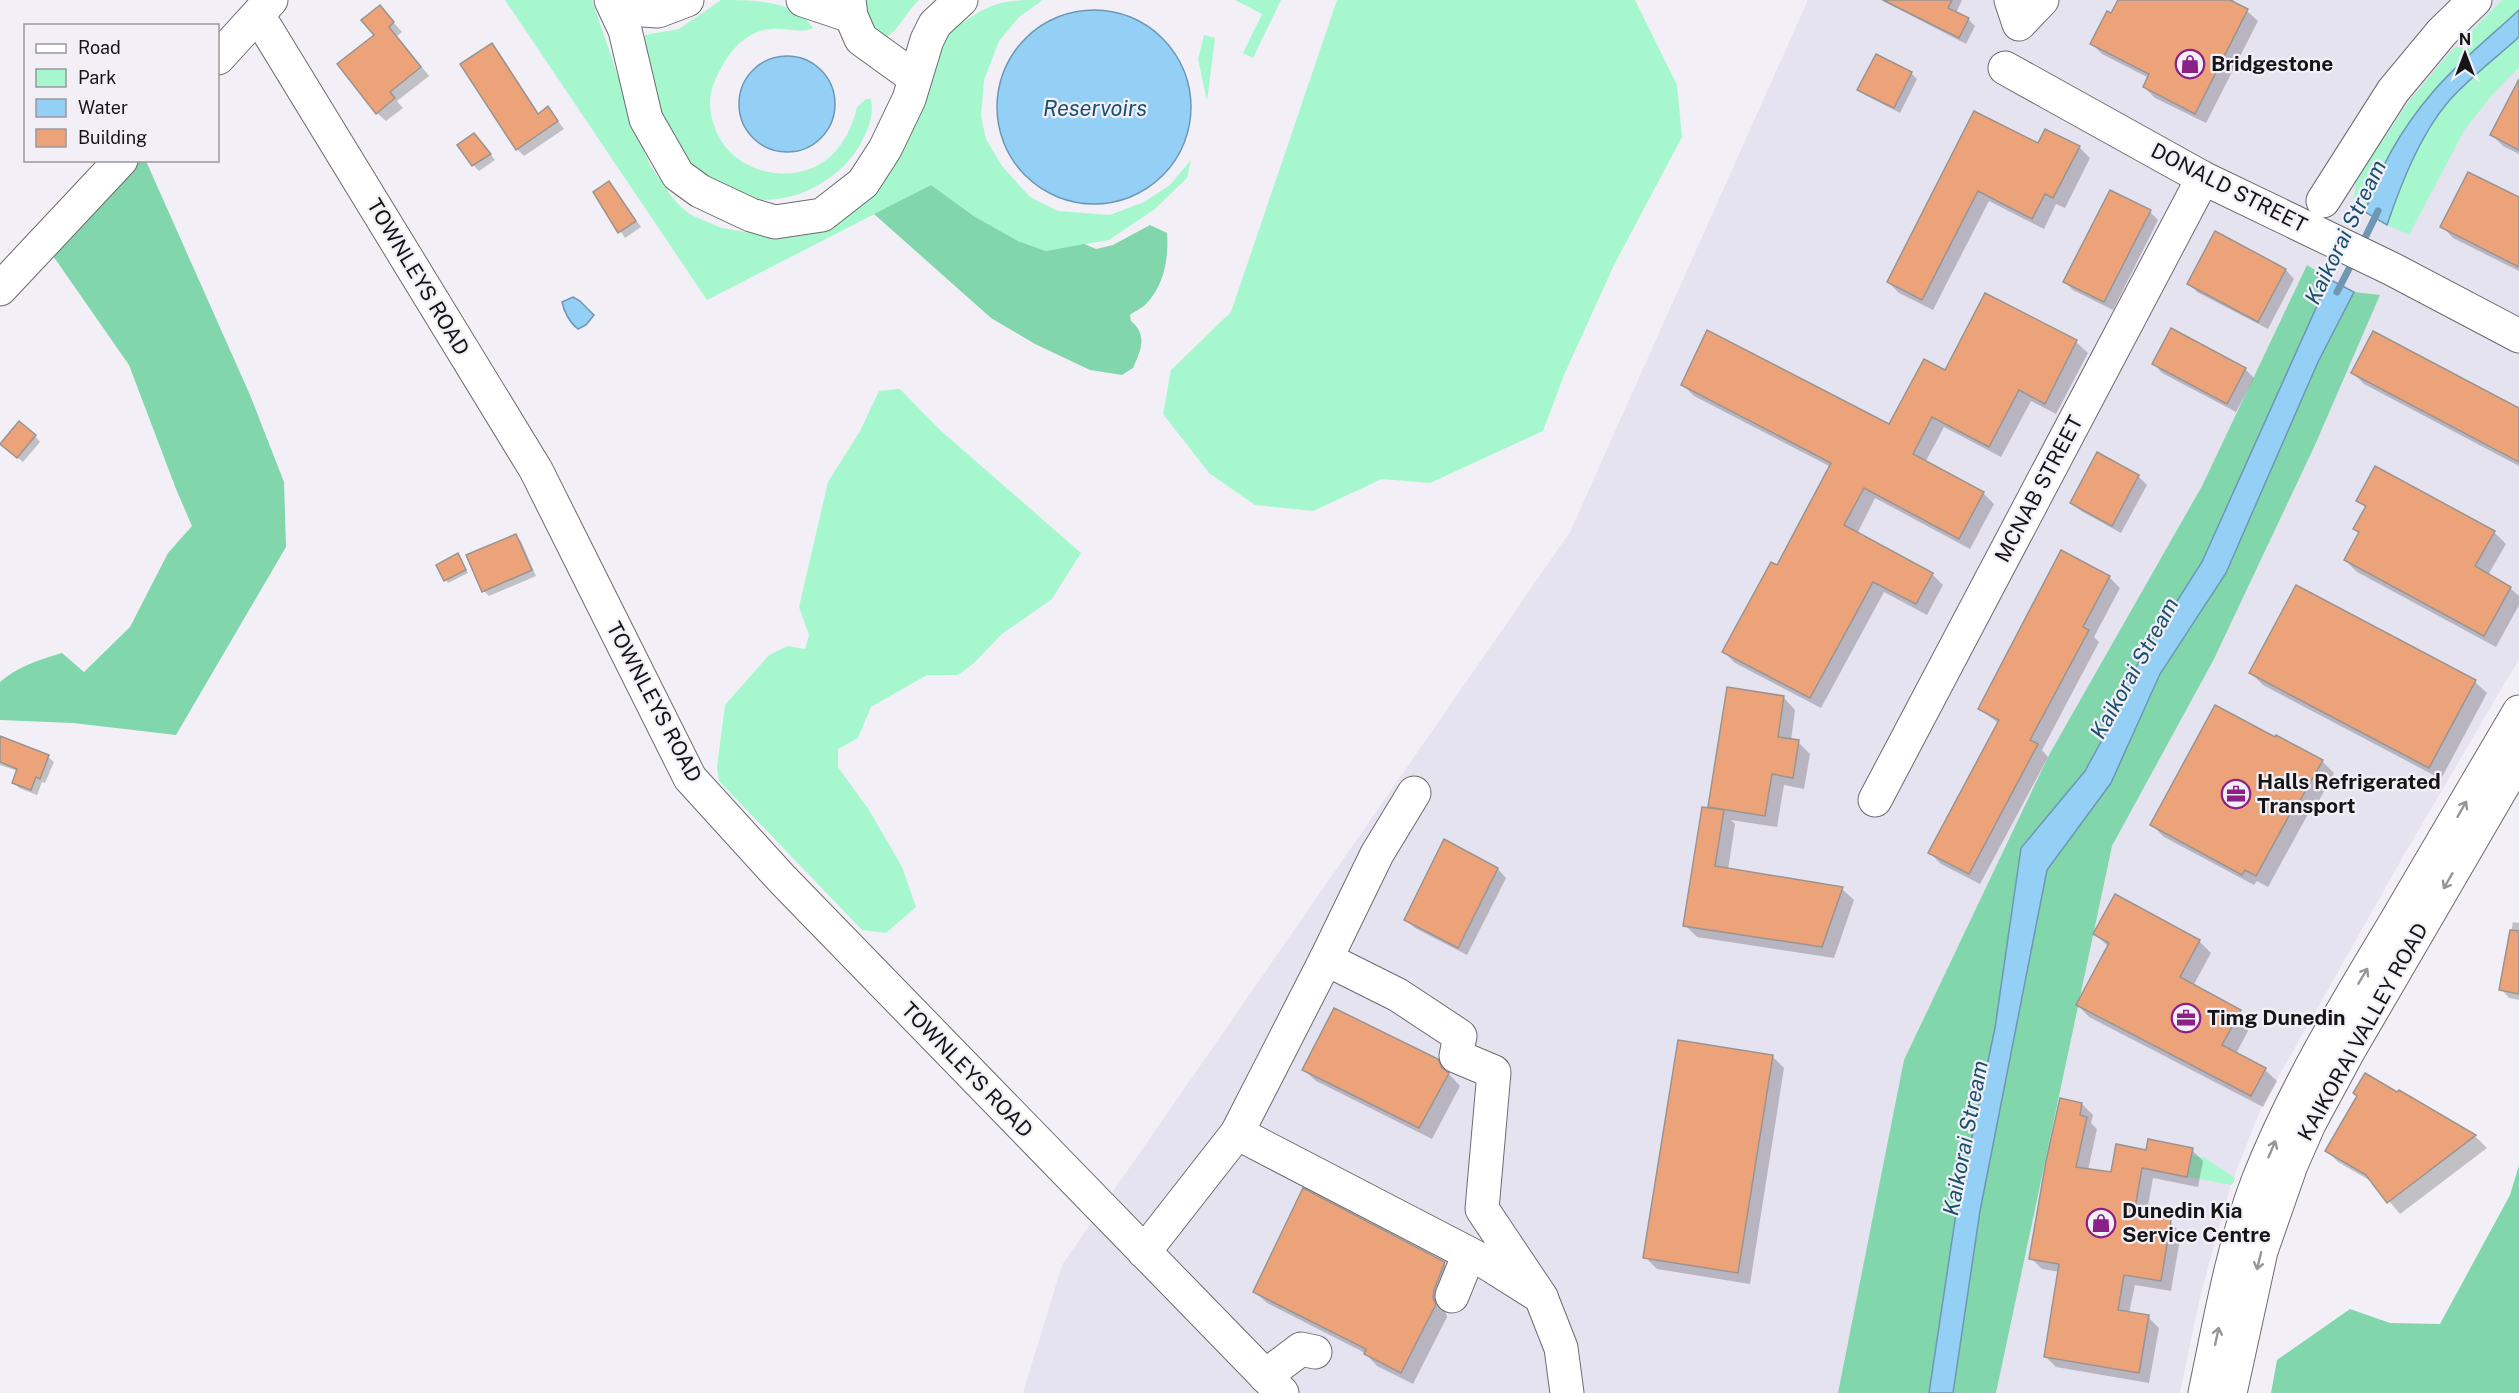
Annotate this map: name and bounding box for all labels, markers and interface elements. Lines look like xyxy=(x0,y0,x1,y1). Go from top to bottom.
legend xyxy=(24,24,219,162)
north arrow xyxy=(2435,24,2495,84)
text: N xyxy=(2459,30,2471,49)
text: Road xyxy=(78,37,121,58)
shop icon: Bridgestone xyxy=(2174,48,2206,80)
place label: Bridgestone xyxy=(2211,51,2333,76)
text: Park xyxy=(78,67,116,88)
water label: Reservoirs xyxy=(1043,95,1147,121)
text: Water xyxy=(78,97,128,118)
text: Building xyxy=(78,127,147,148)
street label: DONALD STREET xyxy=(2147,137,2312,238)
water label: Kaikorai Stream xyxy=(2299,156,2391,308)
street label: TOWNLEYS ROAD xyxy=(362,194,475,360)
street label: MCNAB STREET xyxy=(1989,411,2088,566)
water label: Kaikorai Stream xyxy=(2084,593,2184,743)
street label: TOWNLEYS ROAD xyxy=(602,617,707,786)
place label: Halls Refrigerated Transport xyxy=(2257,769,2441,818)
office icon: Halls Refrigerated Transport xyxy=(2220,778,2252,810)
one-way arrow xyxy=(2457,801,2469,818)
one-way arrow xyxy=(2442,872,2454,889)
street label: KAIKORAI VALLEY ROAD xyxy=(2292,919,2433,1145)
one-way arrow xyxy=(2357,968,2369,985)
street label: TOWNLEYS ROAD xyxy=(897,997,1038,1142)
office icon: Timg Dunedin xyxy=(2170,1002,2202,1034)
place label: Timg Dunedin xyxy=(2207,1005,2346,1030)
water label: Kaikorai Stream xyxy=(1937,1058,1993,1218)
one-way arrow xyxy=(2267,1141,2279,1159)
place label: Dunedin Kia Service Centre xyxy=(2122,1198,2271,1247)
shop icon: Dunedin Kia Service Centre xyxy=(2085,1207,2117,1239)
one-way arrow xyxy=(2252,1251,2264,1270)
one-way arrow xyxy=(2212,1326,2223,1346)

